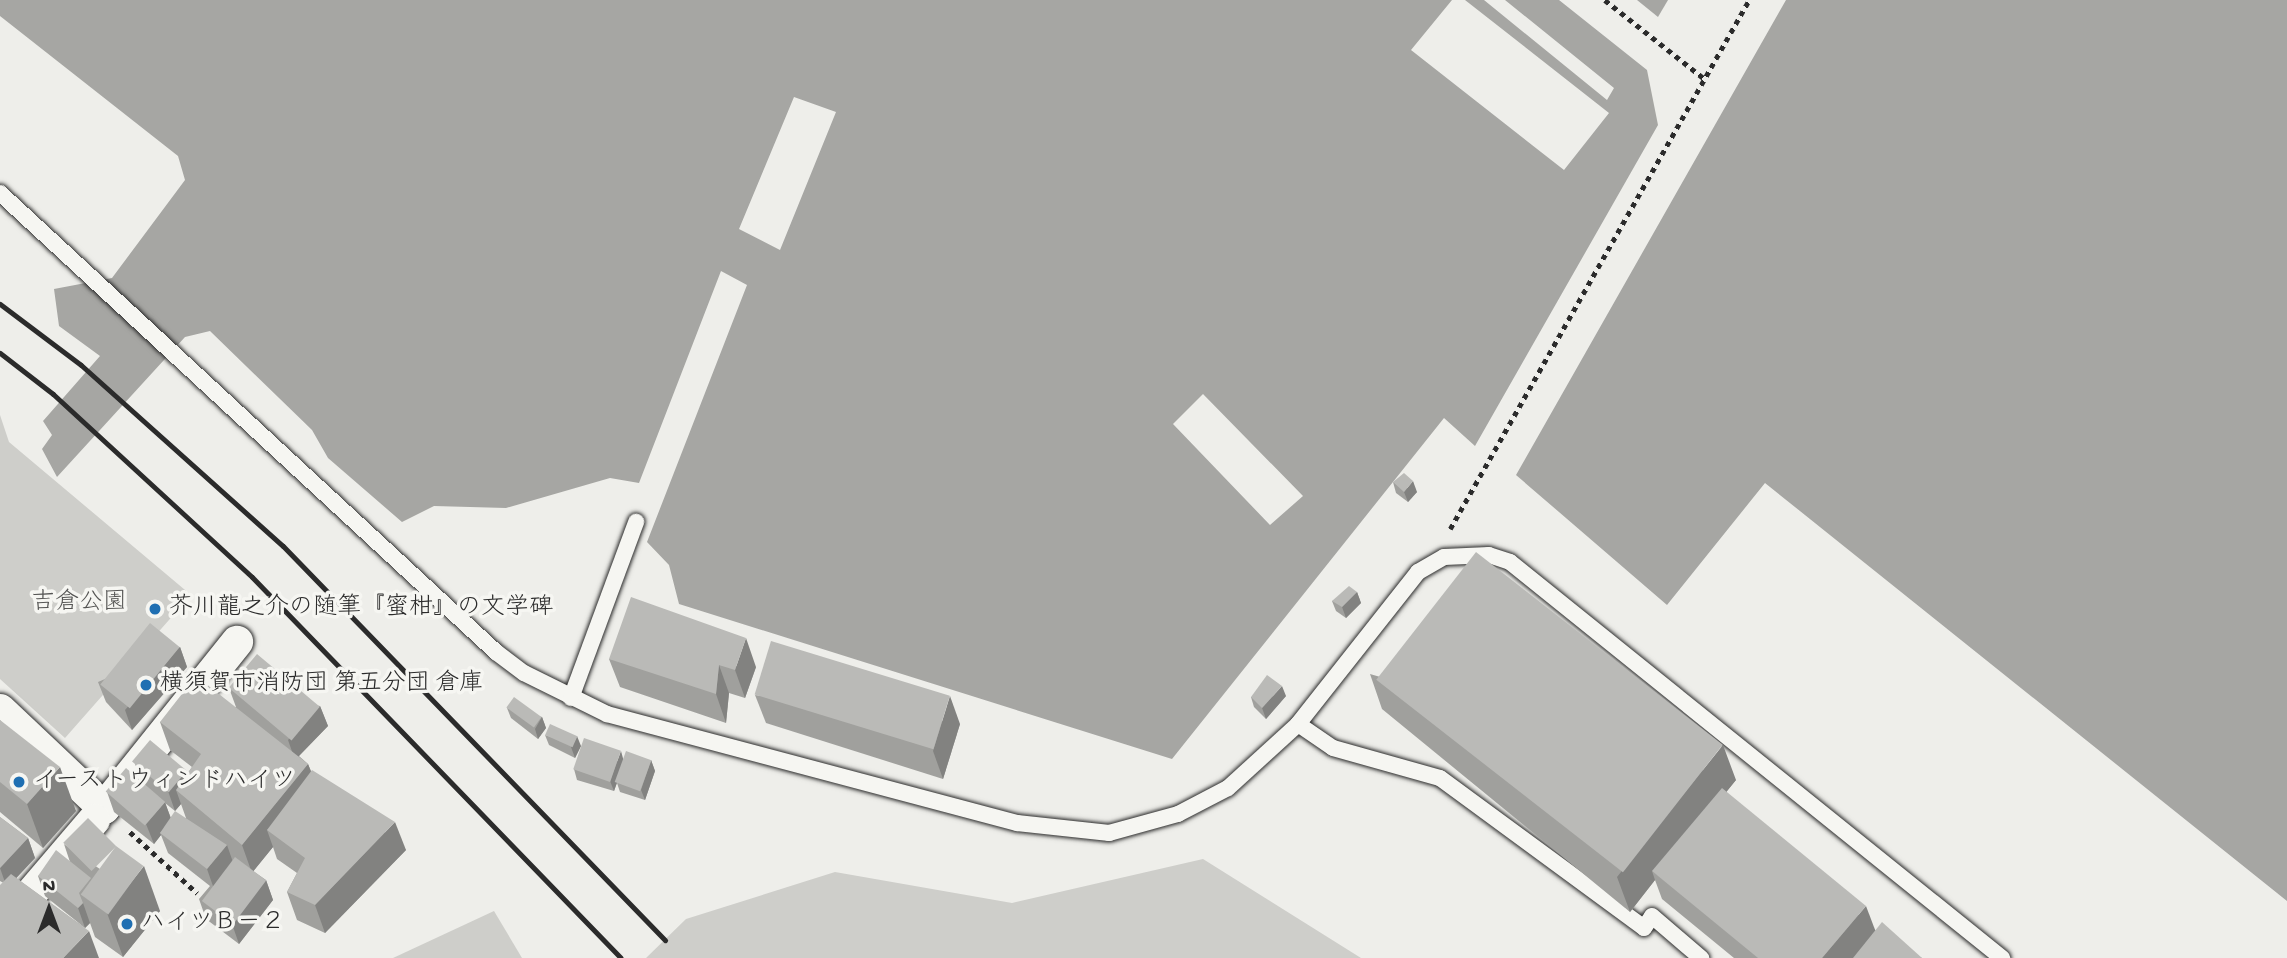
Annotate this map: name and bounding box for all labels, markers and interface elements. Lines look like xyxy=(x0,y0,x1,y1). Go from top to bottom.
park label: 吉倉公園 xyxy=(31,590,127,618)
place label: 芥川龍之介の随筆『蜜柑』の文学碑 xyxy=(169,595,553,623)
marker: 芥川龍之介の随筆『蜜柑』の文学碑 xyxy=(147,601,163,617)
place label: 横須賀市消防団 第五分団 倉庫 xyxy=(160,671,483,699)
marker: 横須賀市消防団 第五分団 倉庫 xyxy=(138,677,154,693)
place label: イーストウィンドハイツ xyxy=(33,768,295,796)
marker: イーストウィンドハイツ xyxy=(11,774,27,790)
north arrow xyxy=(14,874,84,944)
text: N xyxy=(43,876,55,899)
place label: ハイツＢ－２ xyxy=(141,910,285,938)
marker: ハイツＢ－２ xyxy=(119,916,135,932)

